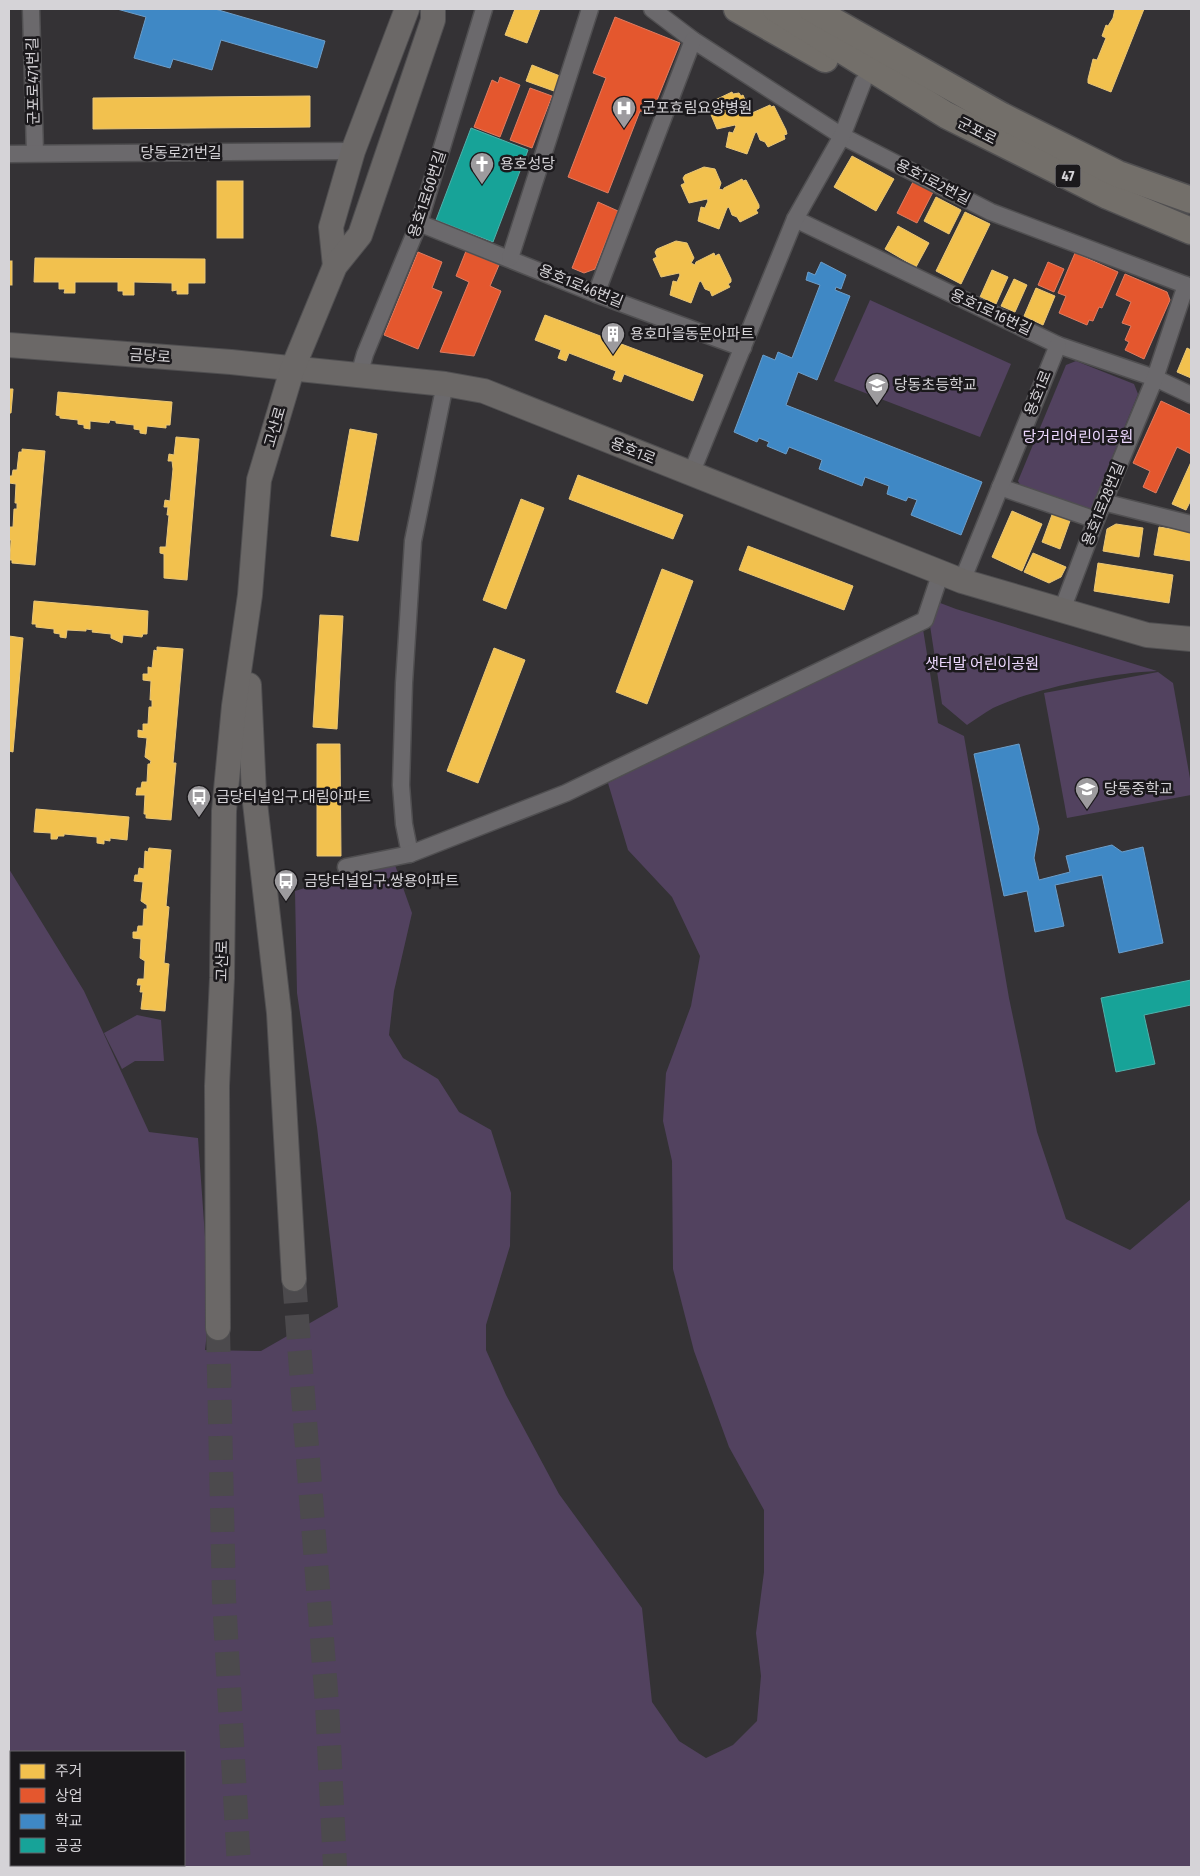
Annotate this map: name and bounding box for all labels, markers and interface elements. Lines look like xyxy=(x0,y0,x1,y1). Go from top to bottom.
street label: 군포로471번길 xyxy=(23,37,43,125)
hospital icon: 군포효림요양병원 xyxy=(611,95,637,129)
place label: 군포효림요양병원 xyxy=(642,99,752,117)
street label: 군포로 xyxy=(954,114,1000,148)
street label: 당동로21번길 xyxy=(140,144,222,162)
street label: 용호1로60번길 xyxy=(405,148,449,240)
church icon: 용호성당 xyxy=(469,151,495,185)
place label: 용호성당 xyxy=(500,155,555,173)
street label: 용호1로2번길 xyxy=(893,155,973,209)
road number: 47 xyxy=(1056,165,1080,188)
street label: 용호1로46번길 xyxy=(536,261,626,311)
street label: 용호1로16번길 xyxy=(947,285,1035,339)
building icon: 용호마을동문아파트 xyxy=(600,321,626,355)
place label: 용호마을동문아파트 xyxy=(630,325,754,343)
street label: 금당로 xyxy=(129,346,171,366)
street label: 용호1로 xyxy=(1021,368,1055,418)
school or university icon: 당동초등학교 xyxy=(864,372,890,406)
place label: 당동초등학교 xyxy=(894,376,977,394)
street label: 고산로 xyxy=(261,405,289,449)
park label: 당거리어린이공원 xyxy=(1023,428,1133,446)
street label: 용호1로 xyxy=(608,434,658,468)
street label: 용호1로28번길 xyxy=(1078,459,1128,549)
park label: 샛터말 어린이공원 xyxy=(925,655,1039,673)
school or university icon: 당동중학교 xyxy=(1074,776,1100,810)
place label: 당동중학교 xyxy=(1104,780,1173,798)
bus stop icon: 금당터널입구.대림아파트 xyxy=(186,784,212,818)
place label: 금당터널입구.대림아파트 xyxy=(216,788,371,806)
bus stop icon: 금당터널입구.쌍용아파트 xyxy=(273,868,299,902)
place label: 금당터널입구.쌍용아파트 xyxy=(304,872,459,890)
street label: 고산로 xyxy=(213,940,231,982)
legend xyxy=(10,1751,185,1866)
text: 주거 xyxy=(55,1762,83,1780)
text: 상업 xyxy=(55,1787,83,1805)
text: 학교 xyxy=(55,1812,83,1830)
text: 공공 xyxy=(55,1837,83,1855)

